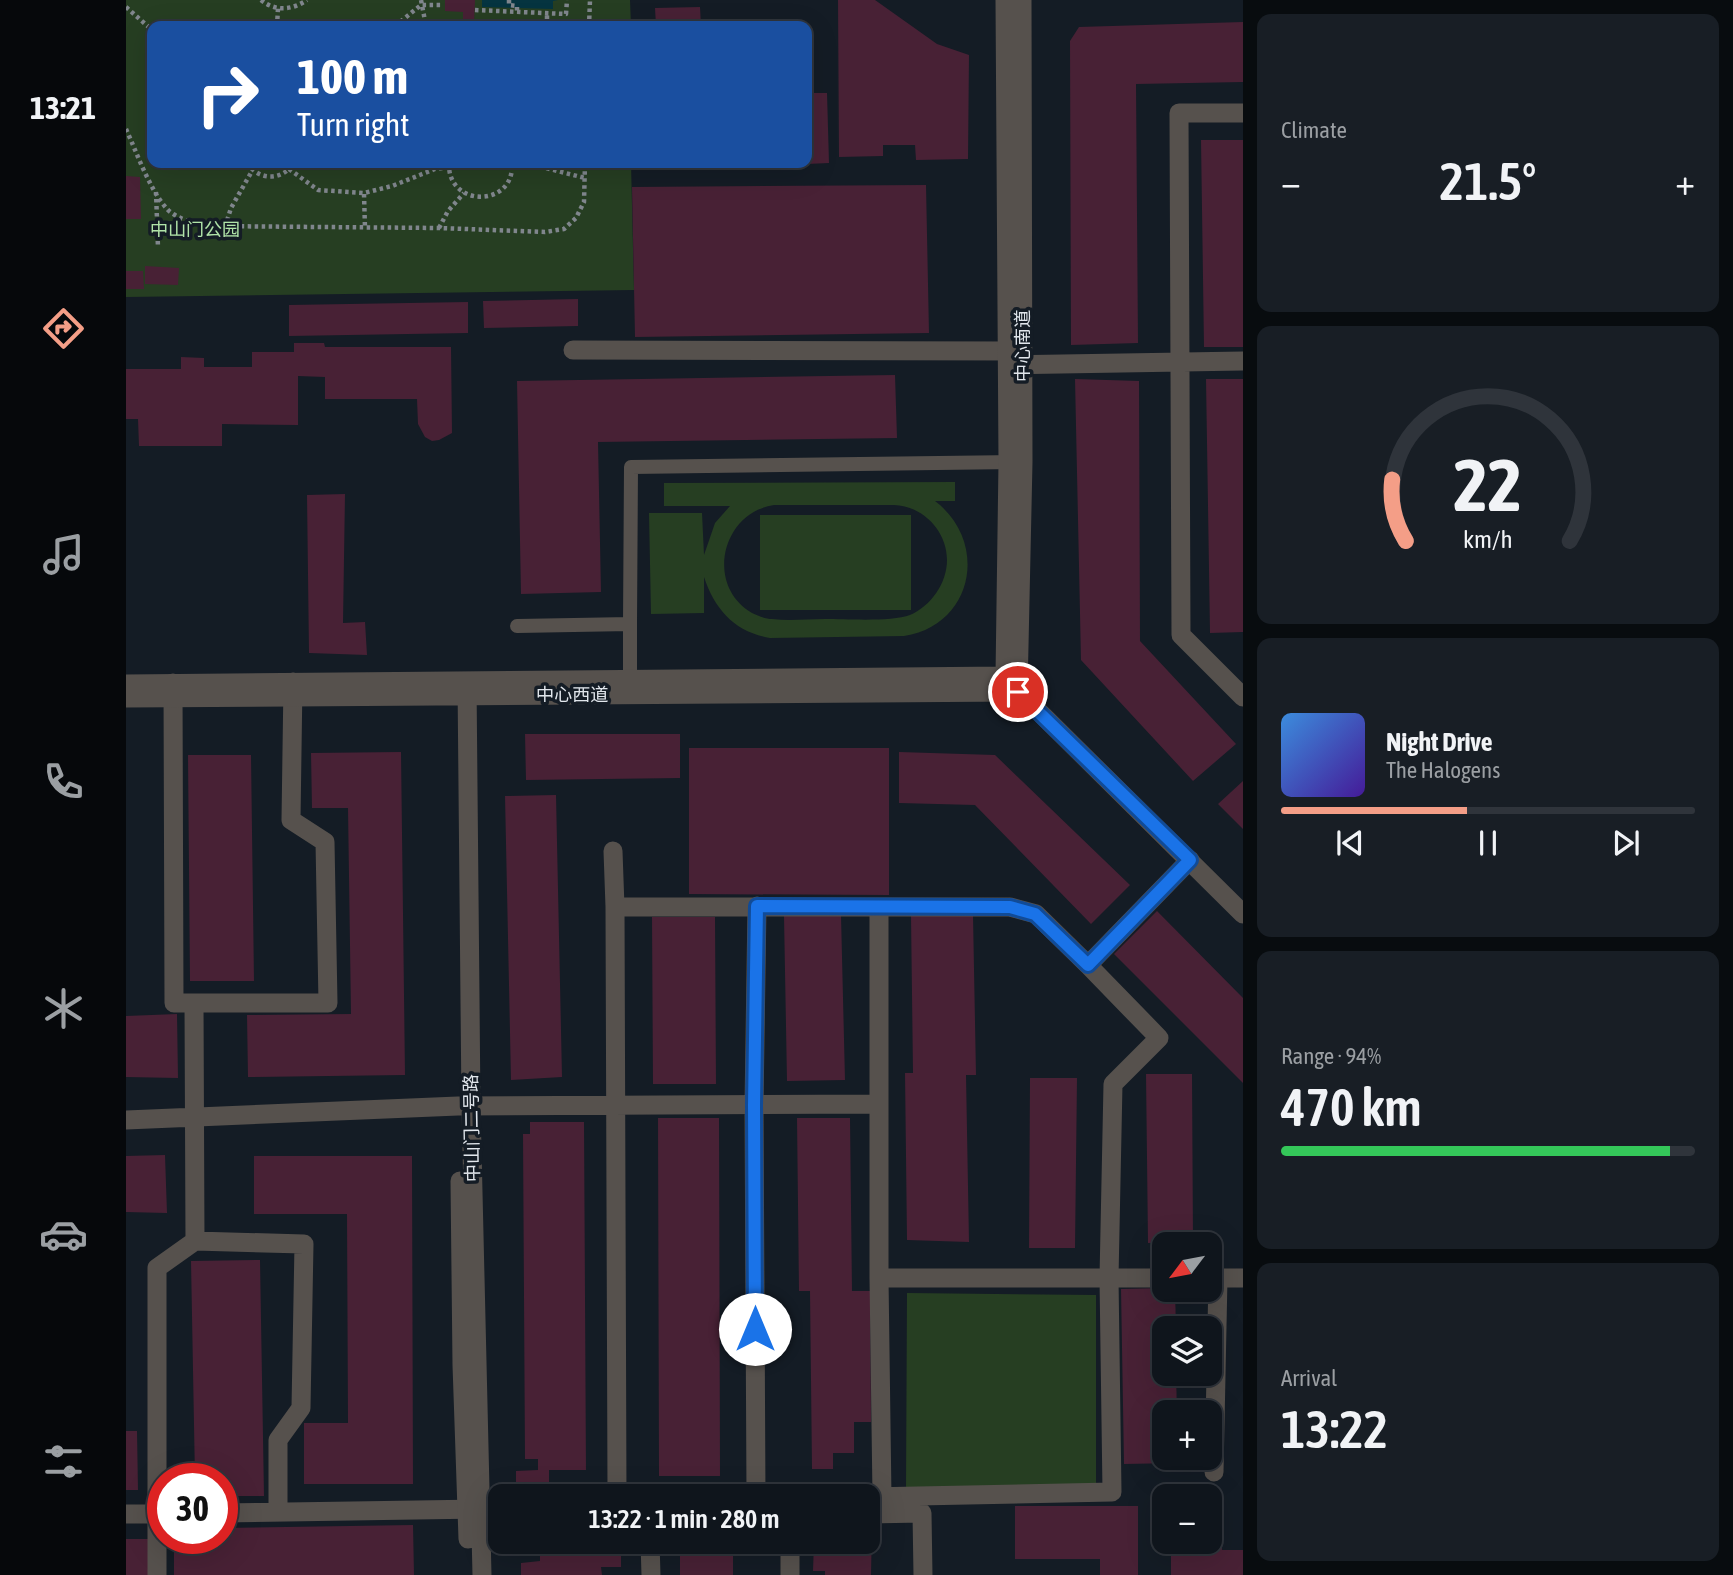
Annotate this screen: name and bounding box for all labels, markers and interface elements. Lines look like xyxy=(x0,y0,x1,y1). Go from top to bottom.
text: 100 m xyxy=(297,48,408,104)
icon: right xyxy=(182,49,273,140)
text: 13:21 xyxy=(30,89,96,126)
text: Turn right xyxy=(297,106,410,143)
text: Climate xyxy=(1281,117,1347,143)
text: 21.5° xyxy=(1440,151,1536,211)
text: − xyxy=(1281,160,1301,203)
text: + xyxy=(1675,160,1695,203)
park label: 中山门公园 xyxy=(150,219,240,240)
icon: directions xyxy=(39,304,88,353)
street label: 中心南道 xyxy=(1012,310,1033,382)
text: 22 xyxy=(1454,444,1522,527)
text: km/h xyxy=(1463,525,1513,553)
icon: music xyxy=(39,530,88,579)
pin xyxy=(988,662,1048,722)
icon: arrive xyxy=(999,673,1037,711)
street label: 中心西道 xyxy=(536,684,608,705)
text: Night Drive xyxy=(1386,727,1493,757)
icon: phone xyxy=(39,757,88,806)
text: The Halogens xyxy=(1386,757,1500,783)
icon: previous xyxy=(1331,824,1369,862)
icon: pause xyxy=(1469,824,1507,862)
icon: next xyxy=(1607,824,1645,862)
icon: climate xyxy=(39,984,88,1033)
text: Range · 94% xyxy=(1281,1043,1381,1069)
street label: 中山门二号路 xyxy=(460,1074,483,1182)
text: 470 km xyxy=(1281,1077,1422,1137)
icon: car xyxy=(39,1210,88,1259)
north arrow xyxy=(1152,1232,1222,1302)
map controls xyxy=(1152,1232,1222,1554)
position arrow xyxy=(718,1292,792,1366)
button: layers xyxy=(1152,1316,1222,1386)
text: Arrival xyxy=(1281,1365,1337,1391)
text: 13:22 xyxy=(1281,1399,1388,1459)
button: + xyxy=(1152,1400,1222,1470)
icon: filters xyxy=(39,1437,88,1486)
speed limit sign: 30 xyxy=(147,1463,238,1554)
button: − xyxy=(1152,1484,1222,1554)
text: 13:22 · 1 min · 280 m xyxy=(589,1504,779,1534)

